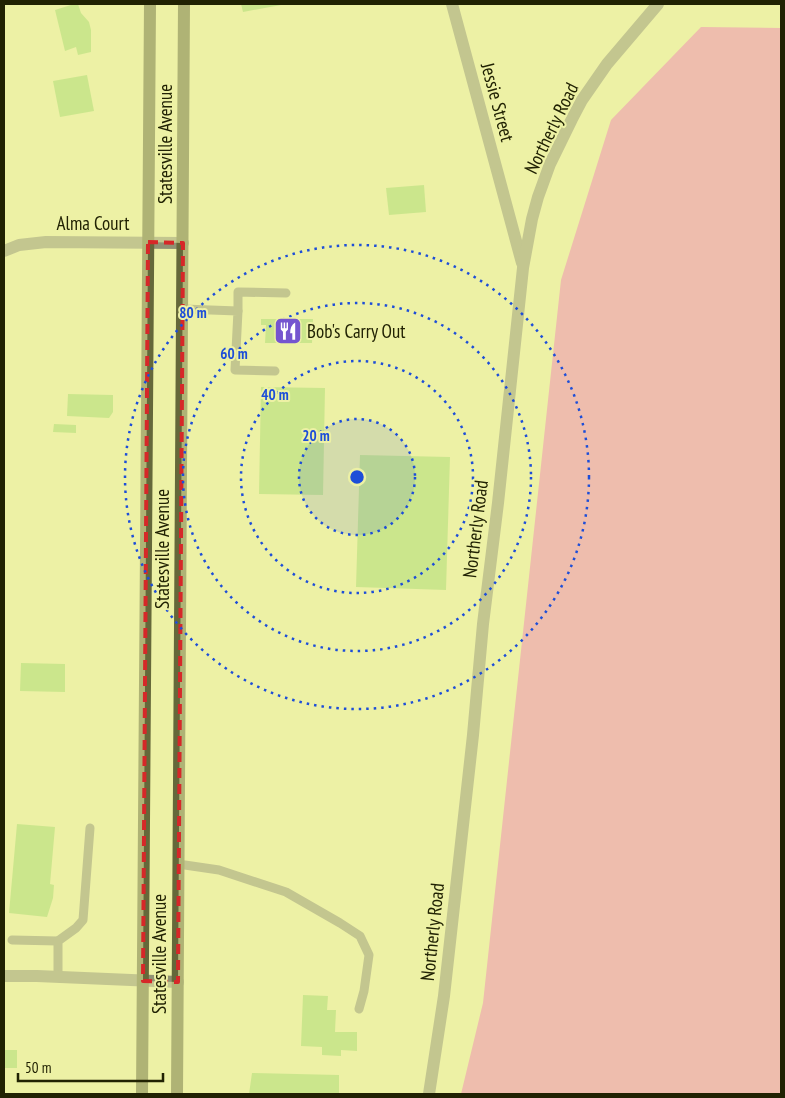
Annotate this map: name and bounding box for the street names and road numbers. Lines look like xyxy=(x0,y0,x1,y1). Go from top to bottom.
street label: Jessie Street xyxy=(476,59,520,145)
street label: Northerly Road xyxy=(519,79,583,177)
street label: Statesville Avenue xyxy=(153,84,177,204)
street label: Alma Court xyxy=(57,211,130,235)
street label: Northerly Road xyxy=(457,479,493,579)
street label: Statesville Avenue xyxy=(150,489,174,609)
street label: Northerly Road xyxy=(415,882,449,982)
street label: Statesville Avenue xyxy=(147,894,171,1014)

